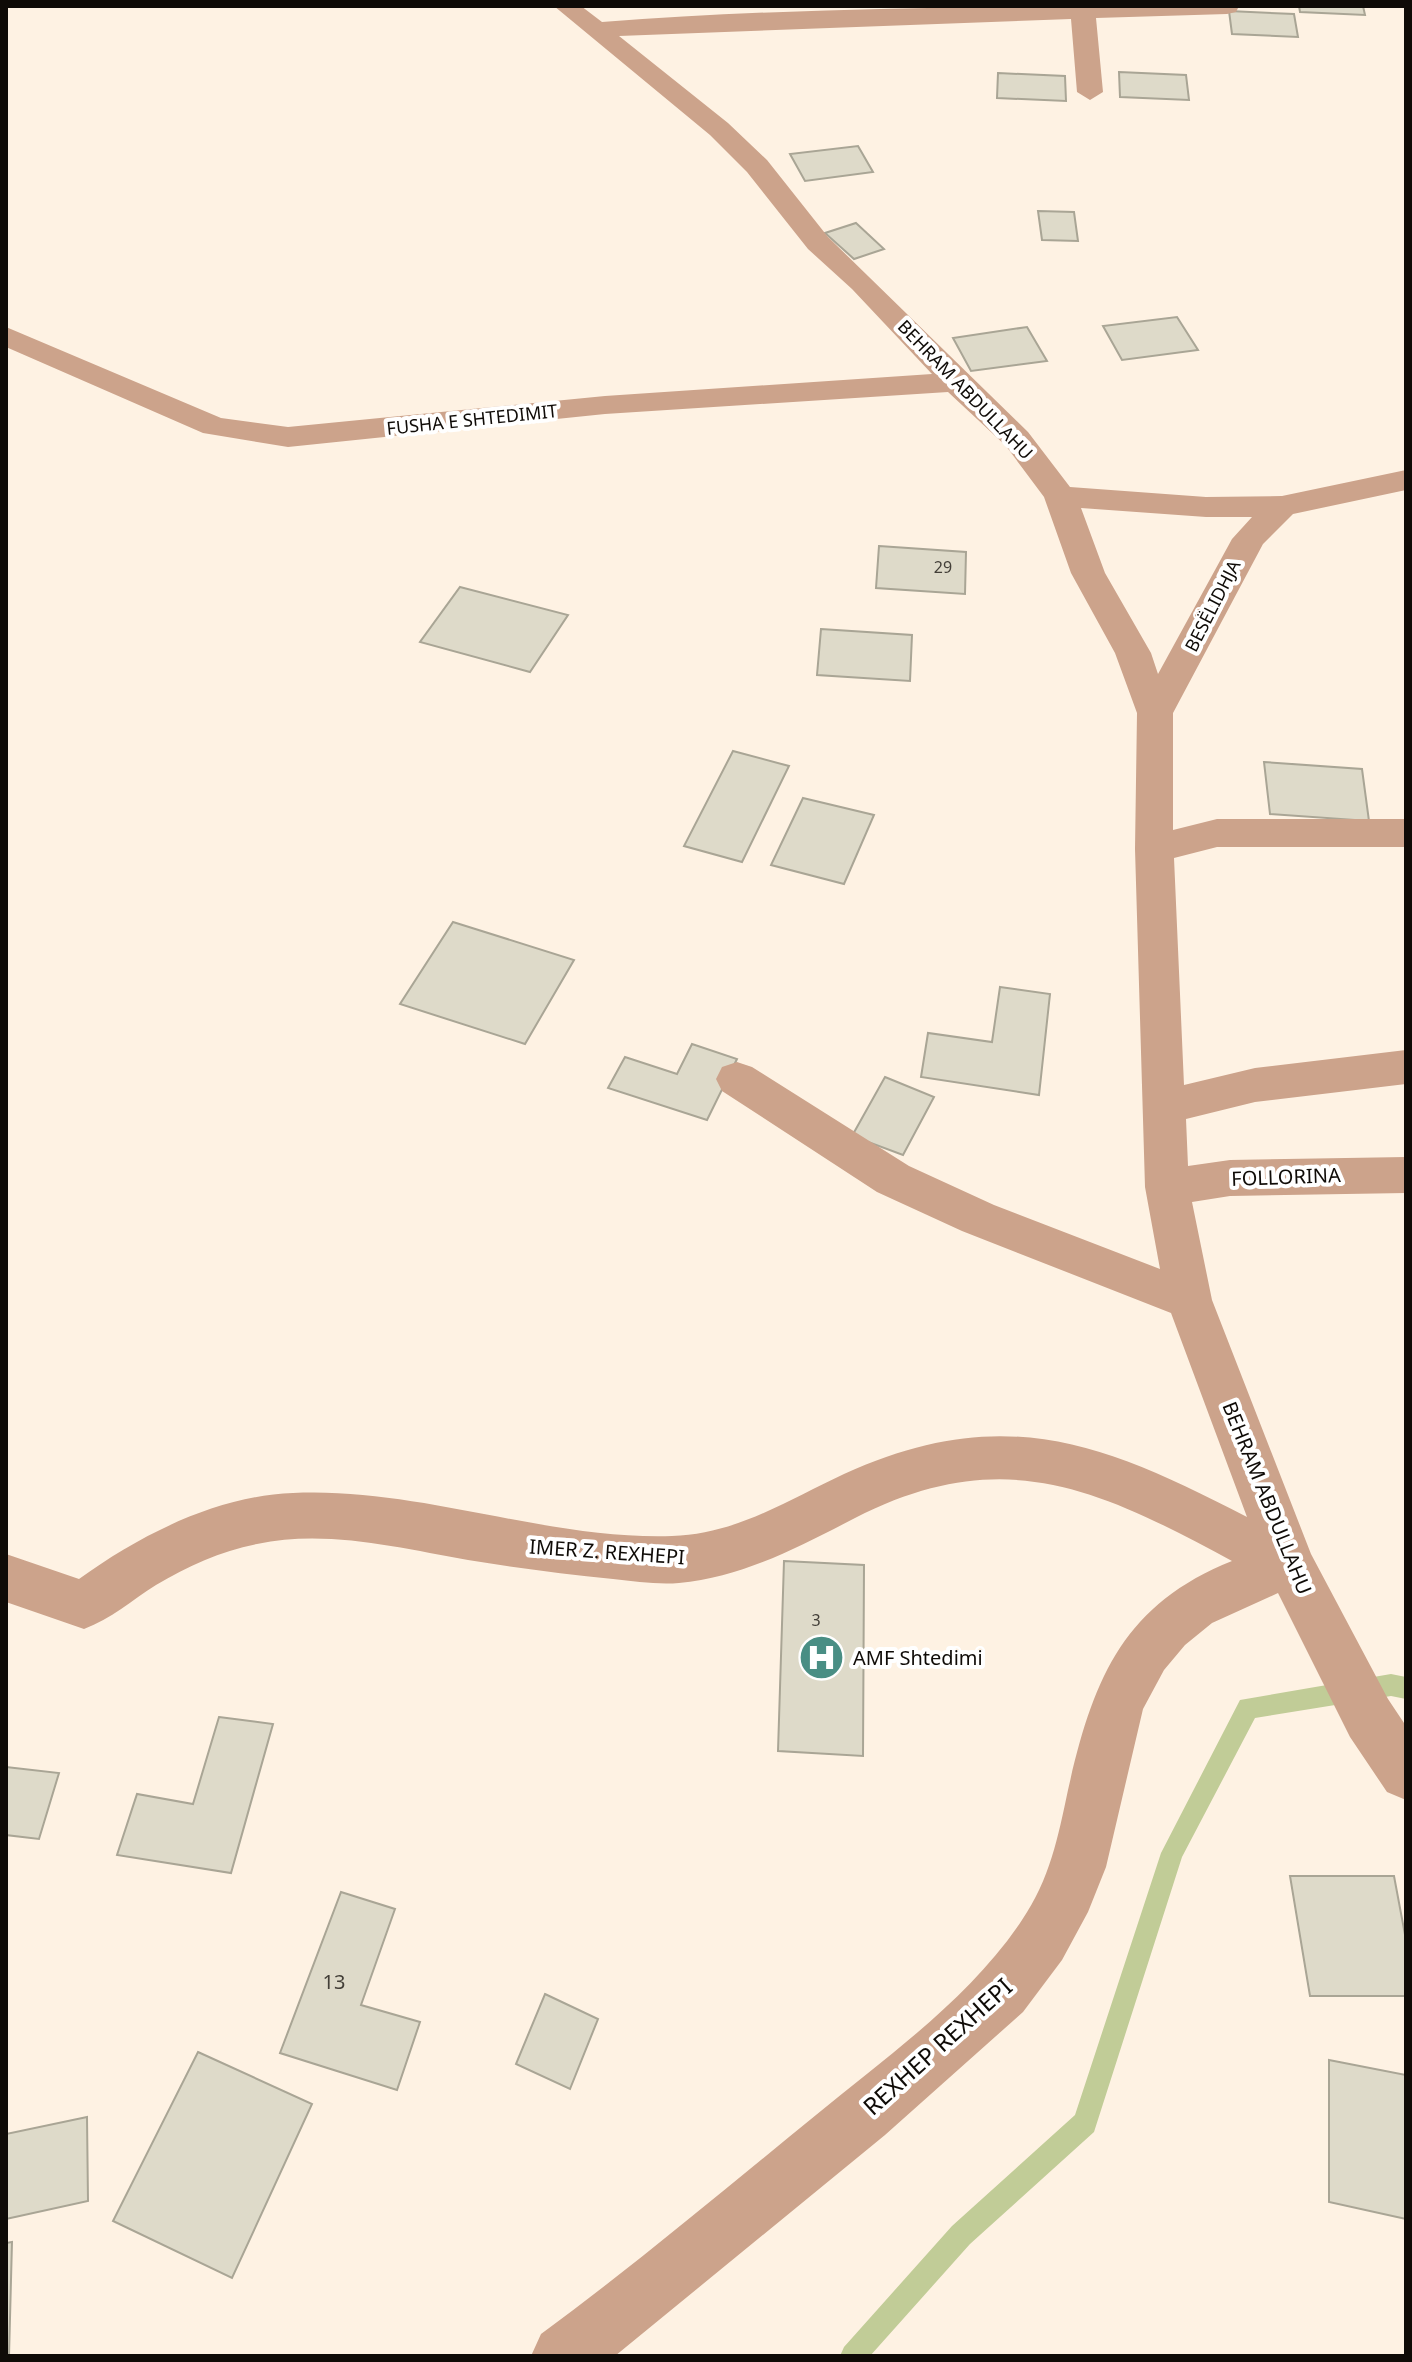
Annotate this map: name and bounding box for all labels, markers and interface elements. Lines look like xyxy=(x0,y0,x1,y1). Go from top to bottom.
street label: BEHRAM ABDULLAHU xyxy=(893,314,1039,464)
street label: FUSHA E SHTEDIMIT xyxy=(385,398,558,440)
street label: BESËLIDHJA xyxy=(1179,555,1246,656)
house number: 29 xyxy=(934,556,952,578)
street label: FOLLORINA xyxy=(1231,1161,1341,1192)
street label: BEHRAM ABDULLAHU xyxy=(1216,1397,1319,1598)
street label: IMER Z. REXHEPI xyxy=(528,1533,686,1570)
house number: 3 xyxy=(811,1609,821,1631)
hospital icon: AMF Shtedimi xyxy=(798,1634,846,1682)
place label: AMF Shtedimi xyxy=(853,1644,983,1671)
house number: 13 xyxy=(323,1968,345,1995)
street label: REXHEP REXHEPI xyxy=(855,1970,1019,2122)

